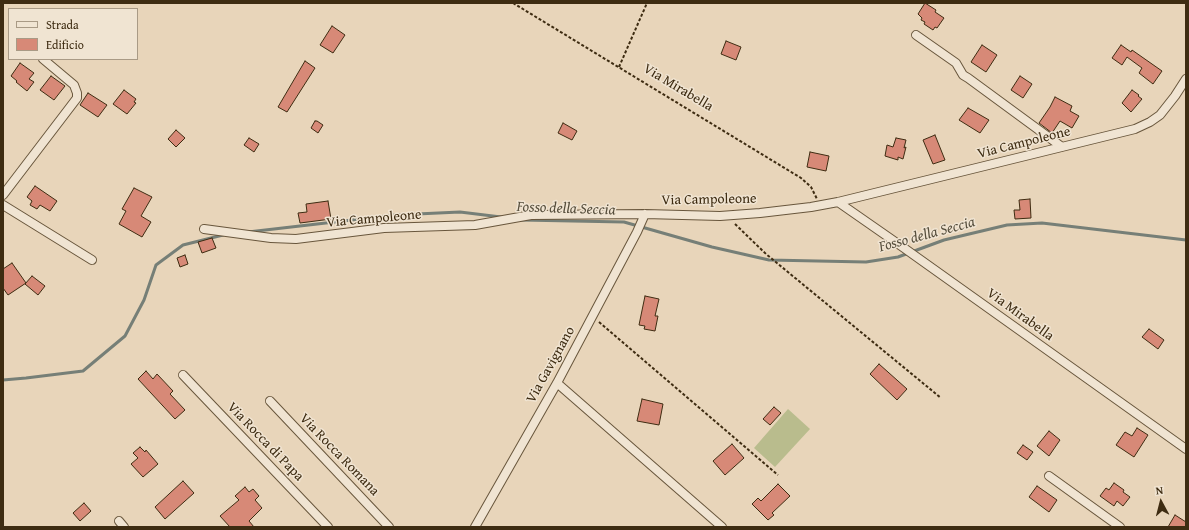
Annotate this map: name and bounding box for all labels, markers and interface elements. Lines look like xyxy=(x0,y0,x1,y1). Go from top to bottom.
legend xyxy=(8,8,138,60)
text: Strada xyxy=(46,16,79,33)
text: Edificio xyxy=(46,36,84,53)
street label: Via Mirabella xyxy=(640,61,716,115)
street label: Via Campoleone xyxy=(976,123,1072,163)
street label: Via Campoleone xyxy=(661,191,757,209)
water label: Fosso della Seccia xyxy=(516,198,616,220)
street label: Via Campoleone xyxy=(326,206,422,232)
water label: Fosso della Seccia xyxy=(877,214,977,256)
street label: Via Mirabella xyxy=(983,285,1057,345)
street label: Via Gavignano xyxy=(523,324,579,406)
street label: Via Rocca di Papa xyxy=(223,399,307,485)
street label: Via Rocca Romana xyxy=(295,410,383,500)
north arrow xyxy=(1141,482,1181,522)
text: N xyxy=(1155,482,1164,498)

